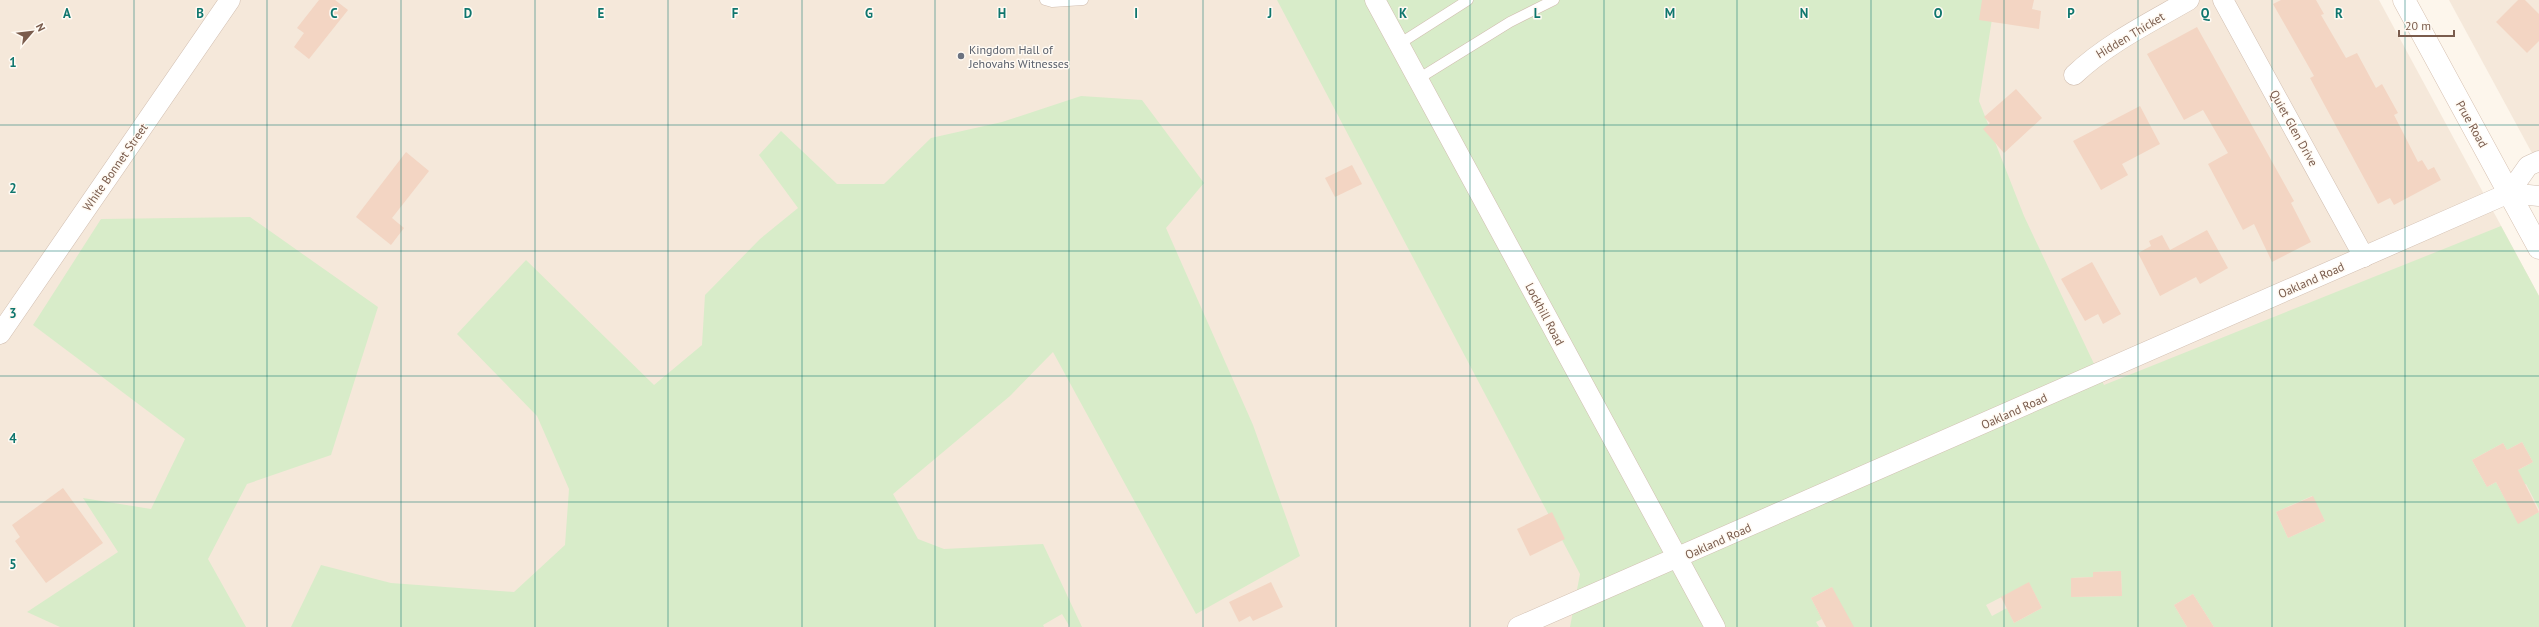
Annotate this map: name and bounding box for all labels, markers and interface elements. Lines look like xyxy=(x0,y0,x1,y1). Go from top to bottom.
text: A xyxy=(63,5,71,22)
text: B xyxy=(196,5,204,22)
text: C xyxy=(330,5,338,22)
text: D xyxy=(464,5,472,22)
text: E xyxy=(598,5,605,22)
text: F xyxy=(732,5,739,22)
text: G xyxy=(865,5,873,22)
text: H xyxy=(998,5,1006,22)
text: I xyxy=(1134,5,1138,22)
text: J xyxy=(1267,5,1272,22)
text: K xyxy=(1399,5,1407,22)
text: L xyxy=(1534,5,1541,22)
text: M xyxy=(1665,5,1675,22)
text: N xyxy=(1800,5,1808,22)
text: O xyxy=(1934,5,1943,22)
text: P xyxy=(2067,5,2075,22)
text: Q xyxy=(2201,5,2211,22)
text: R xyxy=(2335,5,2343,22)
street label: Hidden Thicket xyxy=(2093,9,2167,61)
north arrow xyxy=(12,12,52,52)
scale bar xyxy=(2399,12,2454,38)
text: 20 m xyxy=(2405,18,2431,33)
text: N xyxy=(33,21,49,34)
place label: Kingdom Hall of Jehovahs Witnesses xyxy=(968,42,1069,71)
marker: Kingdom Hall of Jehovahs Witnesses xyxy=(956,51,966,61)
text: 1 xyxy=(9,54,17,71)
street label: Quiet Glen Drive xyxy=(2267,87,2321,169)
street label: Prue Road xyxy=(2453,98,2491,150)
street label: White Bonnet Street xyxy=(79,120,151,214)
text: 2 xyxy=(9,180,17,197)
street label: Oakland Road xyxy=(2276,259,2346,301)
street label: Lockhill Road xyxy=(1522,280,1568,348)
text: 3 xyxy=(9,305,17,322)
street label: Oakland Road xyxy=(1979,390,2049,432)
text: 4 xyxy=(9,430,17,447)
street label: Oakland Road xyxy=(1683,520,1753,562)
text: 5 xyxy=(9,556,17,573)

